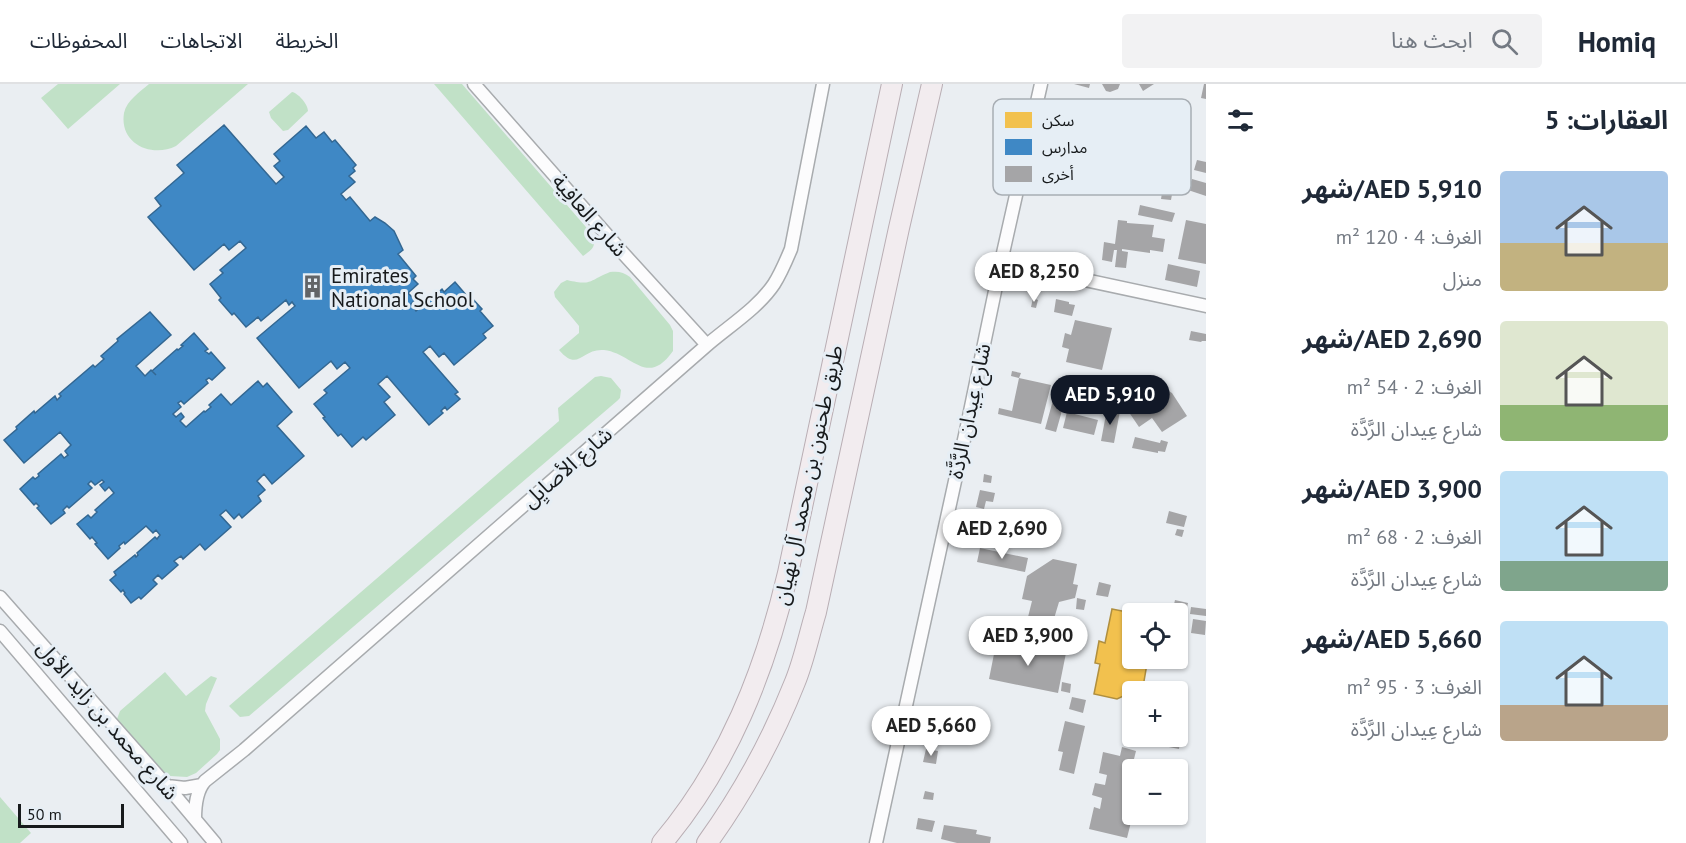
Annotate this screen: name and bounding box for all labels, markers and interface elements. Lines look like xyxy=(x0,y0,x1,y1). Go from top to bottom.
search box xyxy=(1122,14,1542,68)
text: Homiq xyxy=(1578,23,1656,60)
icon: search xyxy=(1488,25,1521,58)
text: ابحث هنا xyxy=(1391,26,1473,54)
text: المحفوظات xyxy=(30,27,127,54)
text: الاتجاهات xyxy=(160,27,242,54)
text: الخريطة xyxy=(275,27,338,54)
legend xyxy=(993,99,1191,195)
text: العقارات: 5 xyxy=(1545,103,1668,136)
icon: filters xyxy=(1224,104,1257,137)
text: سكن xyxy=(1042,110,1074,130)
text: مدارس xyxy=(1042,137,1087,157)
text: أخرى xyxy=(1042,164,1074,184)
street label: شارع العافِية xyxy=(545,168,633,263)
text: AED 5,910/شهر xyxy=(1302,172,1482,205)
icon: home xyxy=(1548,195,1620,267)
text: الغرف: 4 · 120 m² xyxy=(1336,224,1482,250)
pin: AED 8,250 xyxy=(965,252,1103,303)
text: AED 8,250 xyxy=(989,258,1079,284)
place label: Emirates National School xyxy=(331,262,474,313)
text: منزل xyxy=(1443,266,1482,292)
building icon: Emirates National School xyxy=(300,274,326,300)
text: AED 2,690/شهر xyxy=(1302,322,1482,355)
street label: شارع عِيدان الرَّدَّة xyxy=(941,341,998,482)
street label: طريق طحنون بن محمد آل نهيان xyxy=(767,343,849,607)
icon: home xyxy=(1548,345,1620,417)
text: الغرف: 2 · 54 m² xyxy=(1347,374,1482,400)
pin: AED 5,910 xyxy=(1041,375,1179,426)
text: AED 5,910 xyxy=(1065,381,1155,407)
text: شارع عِيدان الرَّدَّة xyxy=(1351,416,1482,442)
street label: شارع الأصايِل xyxy=(516,421,619,515)
text: AED 3,900/شهر xyxy=(1302,472,1482,505)
icon: home xyxy=(1548,495,1620,567)
pin: AED 2,690 xyxy=(933,509,1071,560)
text: AED 2,690 xyxy=(957,515,1047,541)
text: الغرف: 2 · 68 m² xyxy=(1347,524,1482,550)
text: شارع عِيدان الرَّدَّة xyxy=(1351,566,1482,592)
map controls xyxy=(1122,603,1188,825)
button: locate xyxy=(1122,603,1188,669)
pin: AED 3,900 xyxy=(959,616,1097,667)
text: AED 3,900 xyxy=(983,622,1073,648)
text: AED 5,660/شهر xyxy=(1302,622,1482,655)
street label: شارع محمد بن زايد الأول xyxy=(30,635,185,807)
icon: home xyxy=(1548,645,1620,717)
text: الغرف: 3 · 95 m² xyxy=(1347,674,1482,700)
button: + xyxy=(1122,681,1188,747)
pin: AED 5,660 xyxy=(862,706,1000,757)
text: AED 5,660 xyxy=(886,712,976,738)
text: شارع عِيدان الرَّدَّة xyxy=(1351,716,1482,742)
button: − xyxy=(1122,759,1188,825)
scale bar xyxy=(18,801,124,828)
text: 50 m xyxy=(27,804,62,824)

